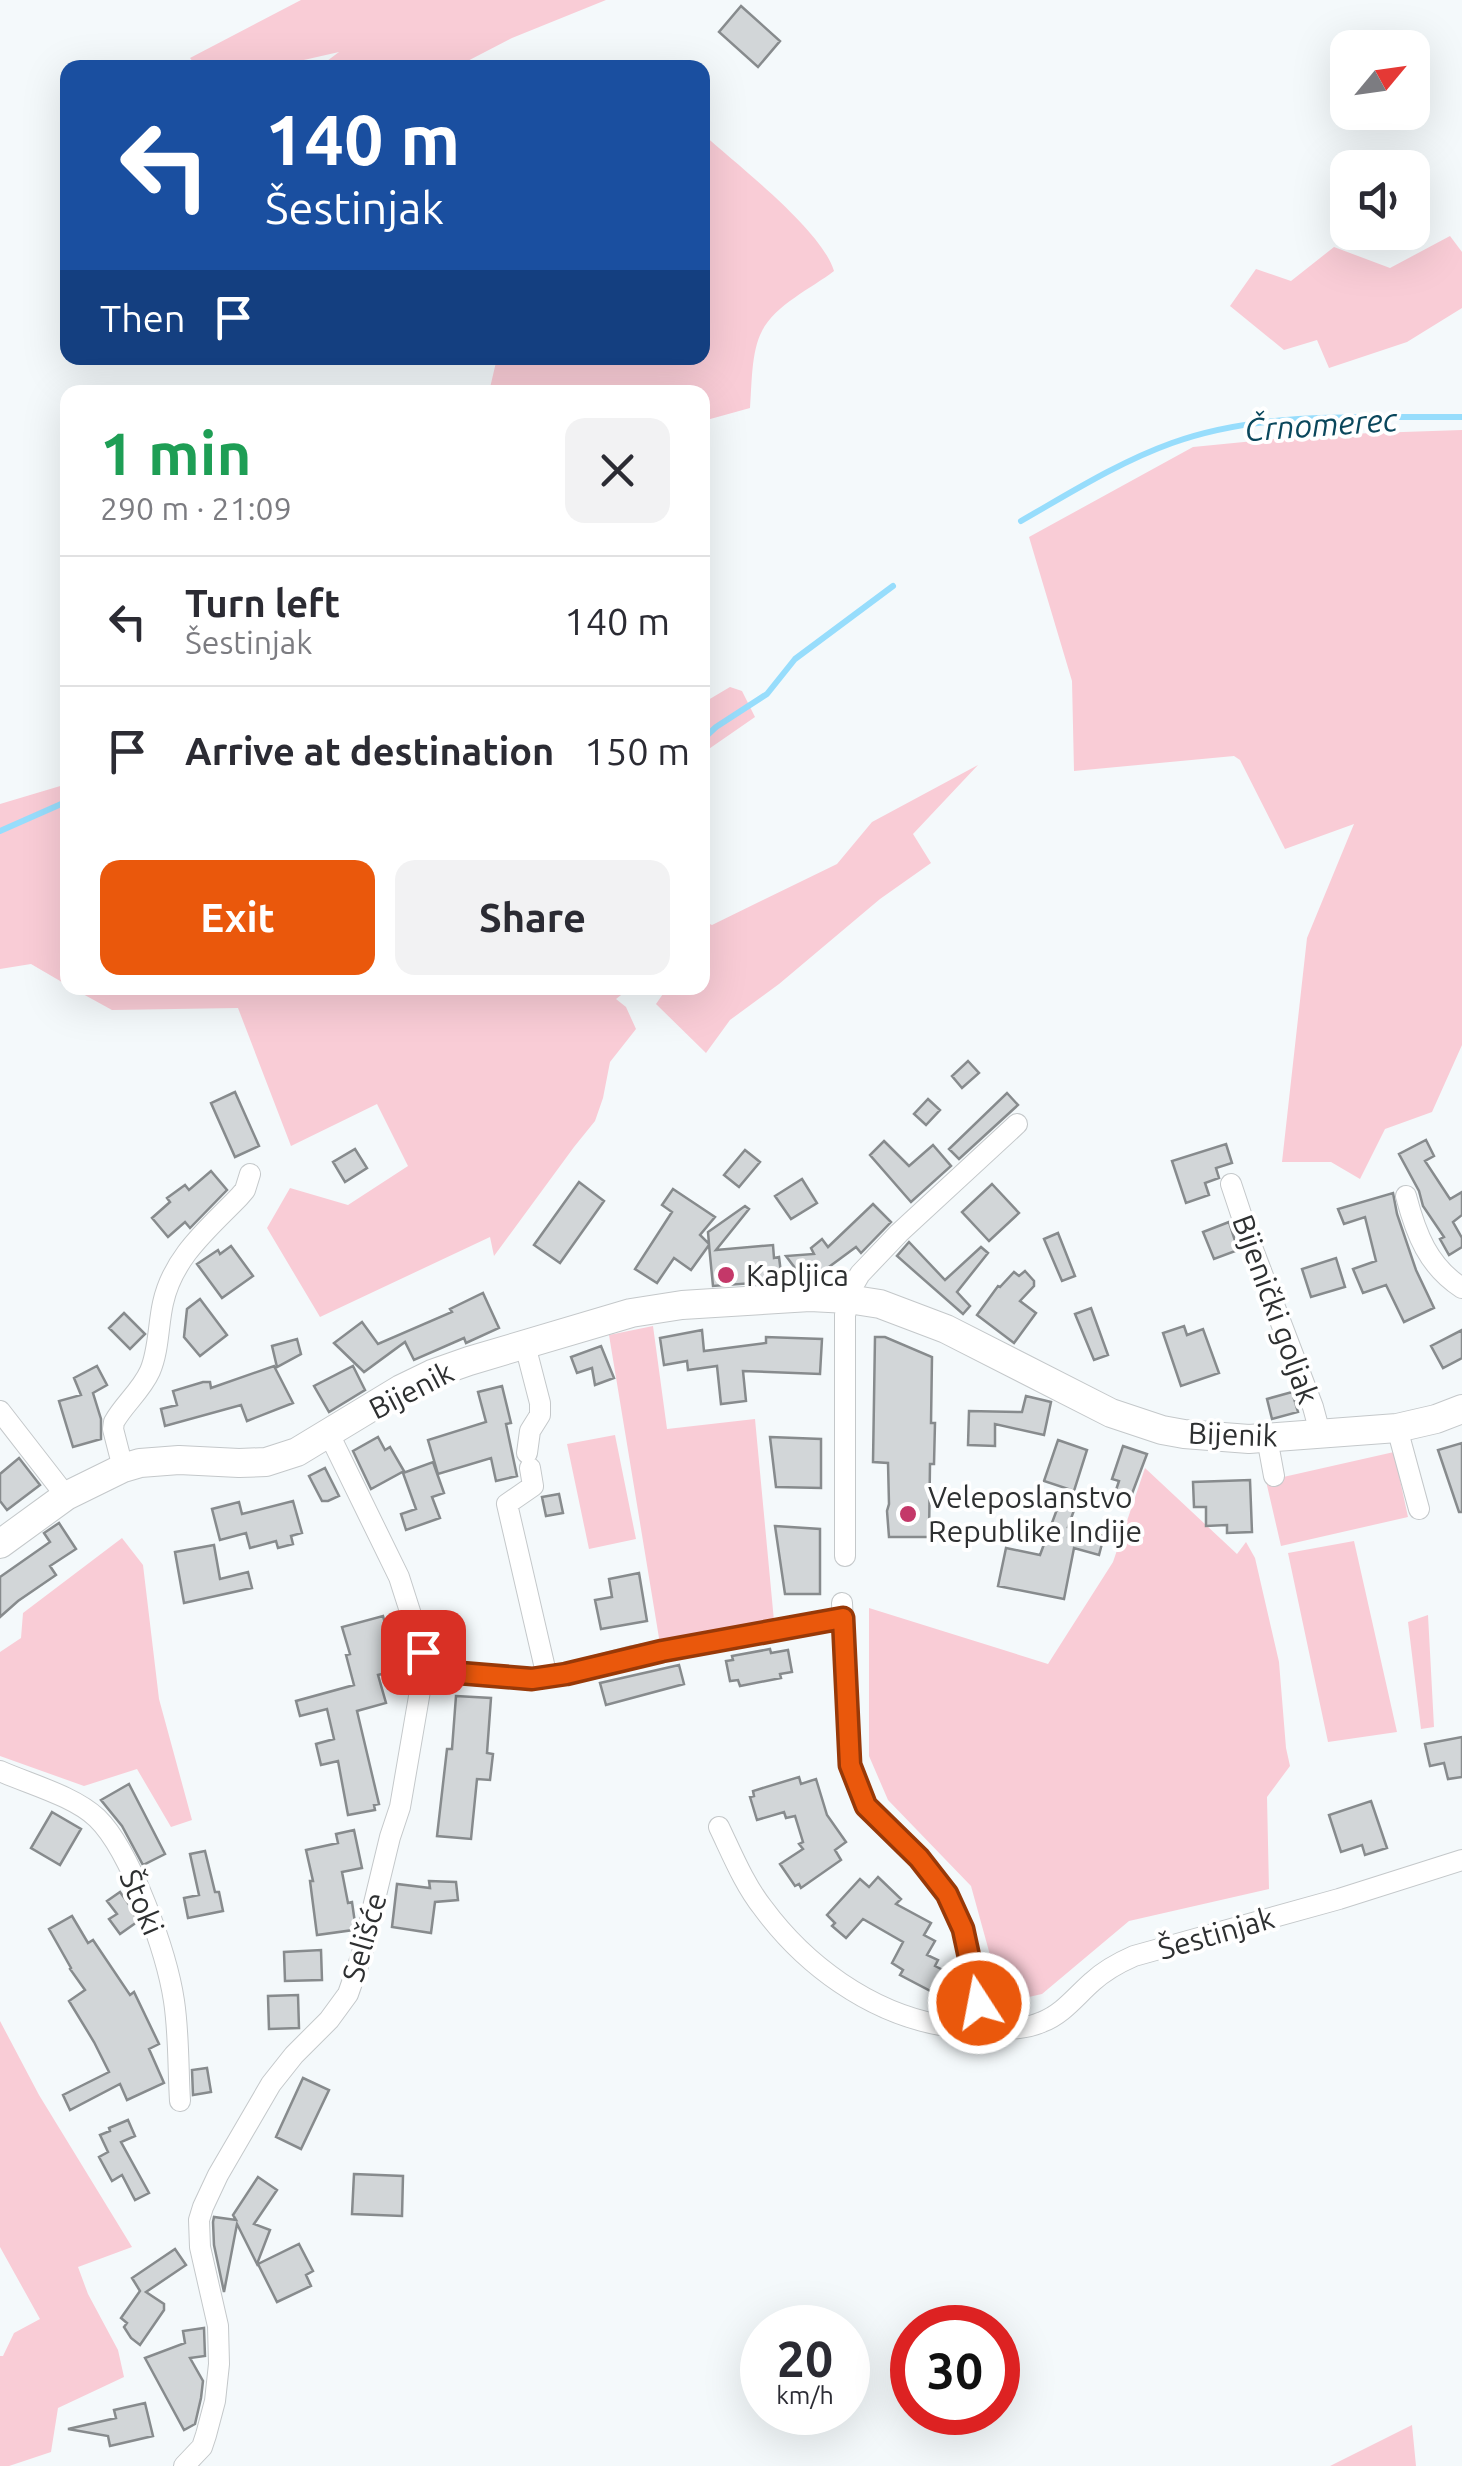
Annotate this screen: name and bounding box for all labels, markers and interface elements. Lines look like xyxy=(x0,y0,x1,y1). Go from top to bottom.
north arrow xyxy=(1330,30,1430,130)
map controls xyxy=(1330,30,1430,250)
icon: left xyxy=(100,100,230,230)
text: 140 m xyxy=(265,100,460,178)
button: sound xyxy=(1330,150,1430,250)
text: Šestinjak xyxy=(265,182,444,233)
icon: arrive xyxy=(206,290,261,345)
text: Then xyxy=(100,297,186,339)
water label: Črnomerec xyxy=(1243,401,1399,447)
button: close xyxy=(565,418,670,523)
text: 1 min xyxy=(100,419,252,486)
text: 290 m · 21:09 xyxy=(100,490,292,526)
text: Turn left xyxy=(185,582,340,624)
icon: left xyxy=(100,594,155,649)
text: 140 m xyxy=(564,600,670,642)
text: Šestinjak xyxy=(185,624,312,660)
icon: arrive xyxy=(100,724,155,779)
text: Arrive at destination xyxy=(185,730,554,772)
text: 150 m xyxy=(584,730,690,772)
button: Exit xyxy=(100,860,375,975)
button: Share xyxy=(395,860,670,975)
street label: Bijenički goljak xyxy=(1226,1210,1326,1408)
place label: Kapljica xyxy=(746,1258,849,1292)
marker: Kapljica xyxy=(715,1264,737,1286)
street label: Bijenik xyxy=(363,1354,459,1426)
street label: Bijenik xyxy=(1188,1415,1278,1453)
place label: Veleposlanstvo Republike Indije xyxy=(928,1480,1142,1548)
marker: Veleposlanstvo Republike Indije xyxy=(897,1503,919,1525)
pin xyxy=(381,1610,466,1695)
icon: arrive xyxy=(396,1625,451,1680)
street label: Štoki xyxy=(113,1864,171,1940)
street label: Selišće xyxy=(335,1889,393,1985)
street label: Šestinjak xyxy=(1154,1900,1278,1966)
position arrow xyxy=(927,1951,1031,2055)
speed limit sign: 30 xyxy=(890,2305,1020,2435)
text: 20 xyxy=(777,2330,833,2386)
text: km/h xyxy=(776,2381,834,2409)

